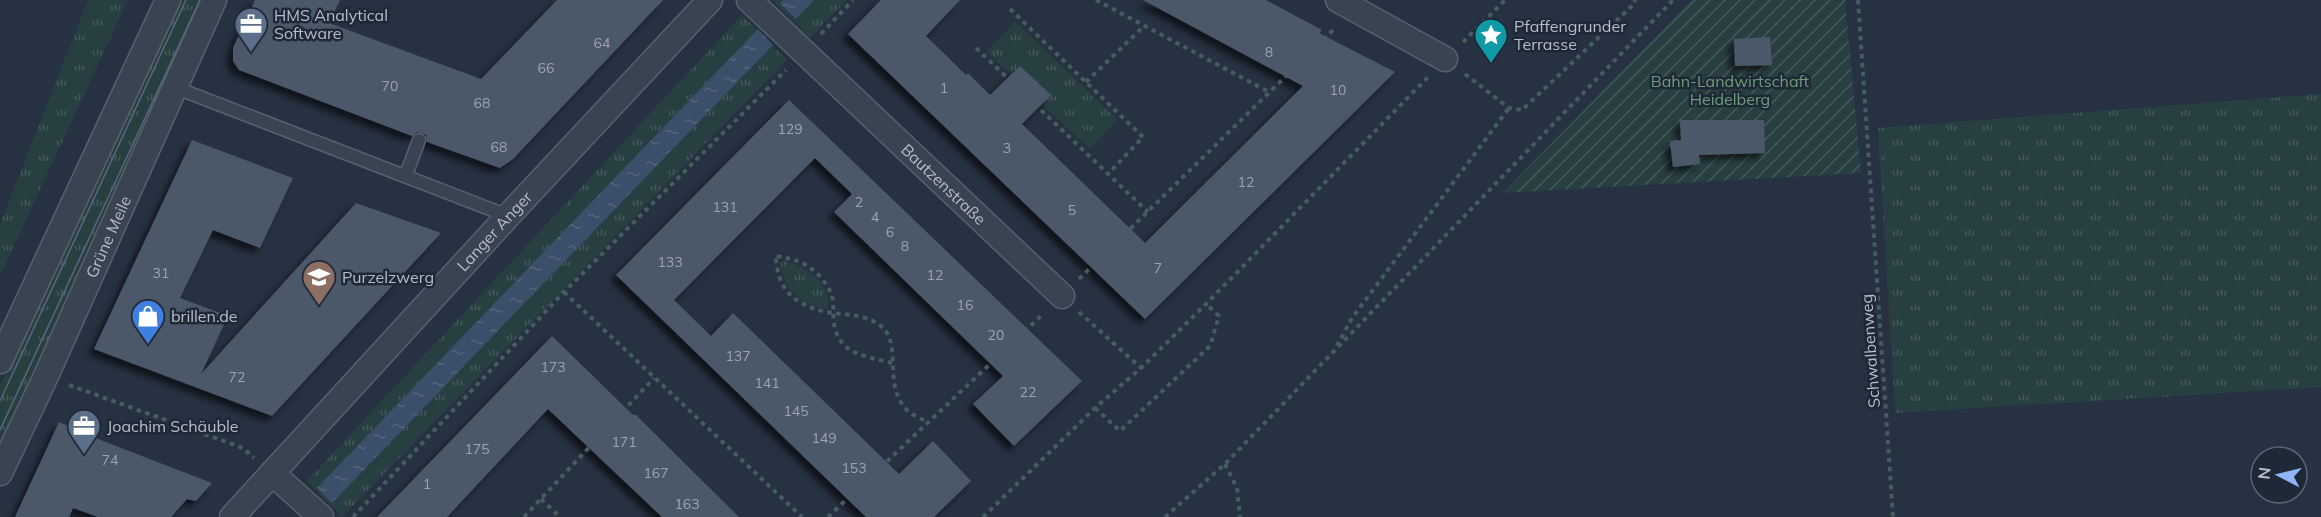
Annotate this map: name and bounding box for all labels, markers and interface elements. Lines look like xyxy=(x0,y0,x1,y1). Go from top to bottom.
place label: HMS Analytical Software xyxy=(274,5,388,43)
office icon: HMS Analytical Software xyxy=(233,6,269,53)
place label: Pfaffengrunder Terrasse xyxy=(1514,16,1626,54)
place icon: Pfaffengrunder Terrasse xyxy=(1473,17,1509,64)
house number: 64 xyxy=(594,34,611,52)
house number: 8 xyxy=(1265,43,1273,61)
house number: 66 xyxy=(538,59,554,77)
park label: Bahn-Landwirtschaft Heidelberg xyxy=(1651,71,1810,109)
house number: 70 xyxy=(382,77,398,95)
house number: 1 xyxy=(940,79,948,97)
house number: 10 xyxy=(1330,81,1346,99)
house number: 68 xyxy=(474,94,490,112)
house number: 129 xyxy=(777,120,803,138)
house number: 68 xyxy=(491,138,507,156)
street label: Bautzenstraße xyxy=(897,139,990,229)
house number: 3 xyxy=(1003,139,1011,157)
house number: 12 xyxy=(1238,173,1254,191)
street label: Langer Anger xyxy=(453,187,536,275)
street label: Grüne Meile xyxy=(81,192,135,281)
house number: 2 xyxy=(855,193,863,211)
house number: 131 xyxy=(712,198,738,216)
house number: 5 xyxy=(1068,201,1076,219)
house number: 4 xyxy=(871,208,880,226)
house number: 6 xyxy=(886,223,894,241)
house number: 8 xyxy=(901,237,909,255)
house number: 133 xyxy=(657,253,683,271)
school or university icon: Purzelzwerg xyxy=(301,259,337,306)
house number: 7 xyxy=(1154,259,1162,277)
house number: 31 xyxy=(153,264,169,282)
house number: 12 xyxy=(927,266,943,284)
place label: Purzelzwerg xyxy=(342,267,434,287)
street label: Schwalbenweg xyxy=(1856,293,1884,409)
house number: 16 xyxy=(957,296,973,314)
shop icon: brillen.de xyxy=(130,298,166,345)
place label: brillen.de xyxy=(171,306,238,326)
house number: 20 xyxy=(988,326,1004,344)
house number: 137 xyxy=(725,347,751,365)
house number: 173 xyxy=(540,358,566,376)
house number: 72 xyxy=(229,368,245,386)
house number: 141 xyxy=(754,374,780,392)
house number: 22 xyxy=(1020,383,1036,401)
house number: 145 xyxy=(783,402,809,420)
office icon: Joachim Schäuble xyxy=(66,408,102,455)
place label: Joachim Schäuble xyxy=(107,416,239,436)
house number: 149 xyxy=(811,429,837,447)
house number: 171 xyxy=(611,433,637,451)
house number: 175 xyxy=(464,440,490,458)
north arrow xyxy=(2249,445,2309,505)
house number: 74 xyxy=(102,451,119,469)
house number: 153 xyxy=(841,459,867,477)
house number: 167 xyxy=(643,464,669,482)
text: N xyxy=(2253,466,2275,480)
house number: 1 xyxy=(423,475,431,493)
house number: 163 xyxy=(674,495,700,513)

